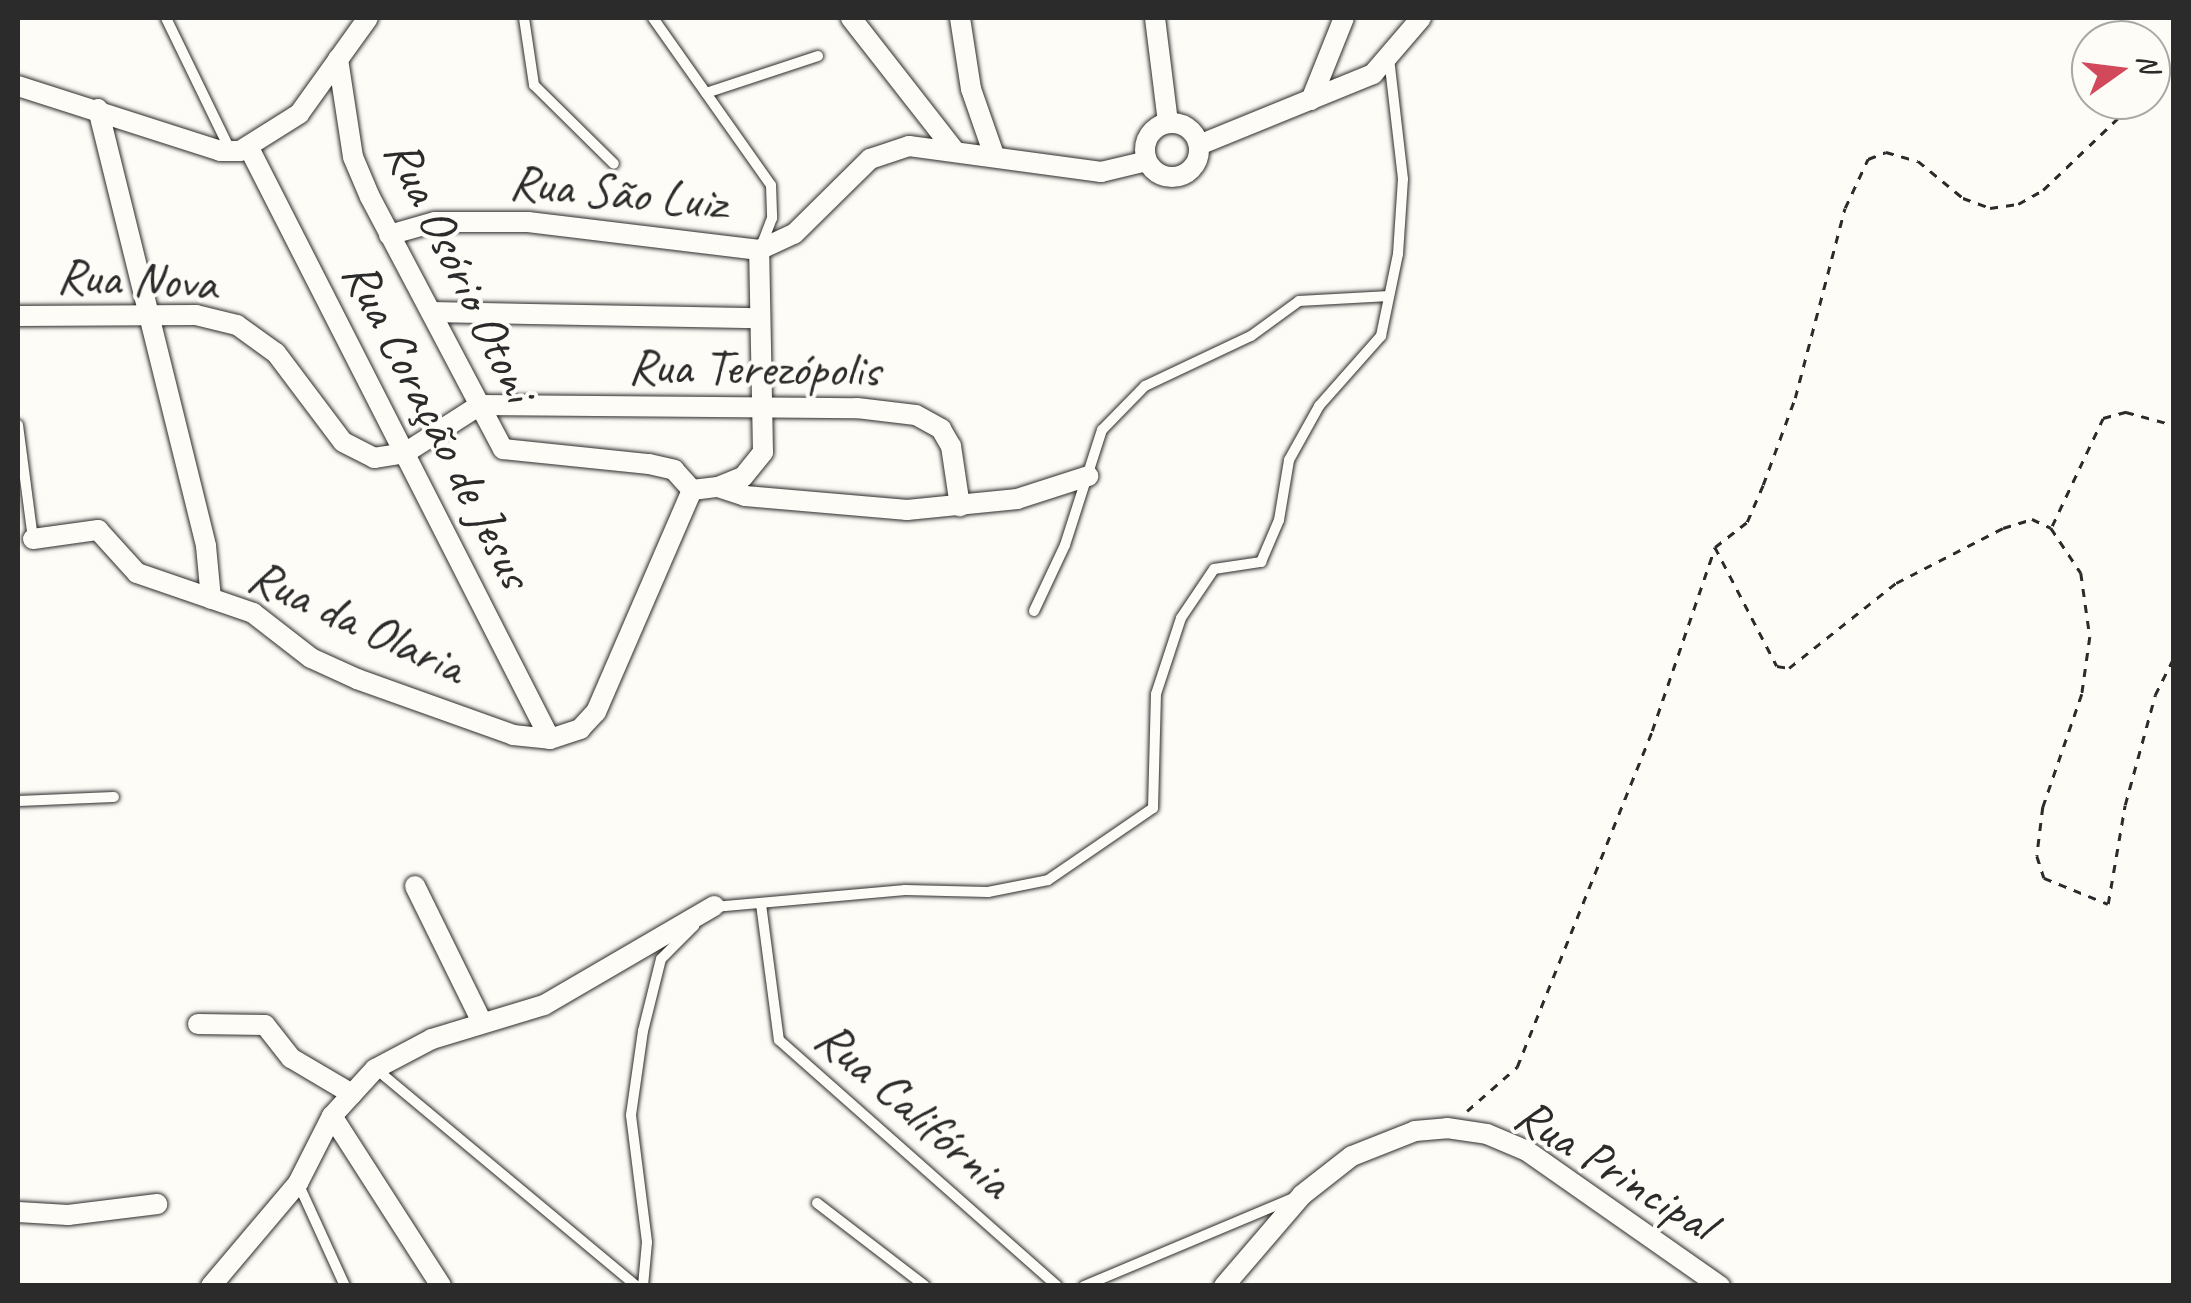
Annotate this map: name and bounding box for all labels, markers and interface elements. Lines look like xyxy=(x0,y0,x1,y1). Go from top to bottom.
north arrow xyxy=(2071,20,2171,120)
text: N xyxy=(2130,50,2168,76)
street label: Rua Osório Otoni xyxy=(372,129,550,411)
street label: Rua São Luiz xyxy=(508,151,728,233)
street label: Rua Nova xyxy=(55,245,219,313)
street label: Rua Coração de Jesus xyxy=(330,252,546,596)
street label: Rua Terezópolis xyxy=(629,336,879,400)
street label: Rua da Olaria xyxy=(238,544,476,698)
street label: Rua Califórnia xyxy=(803,1007,1025,1211)
street label: Rua Principal xyxy=(1504,1084,1726,1254)

